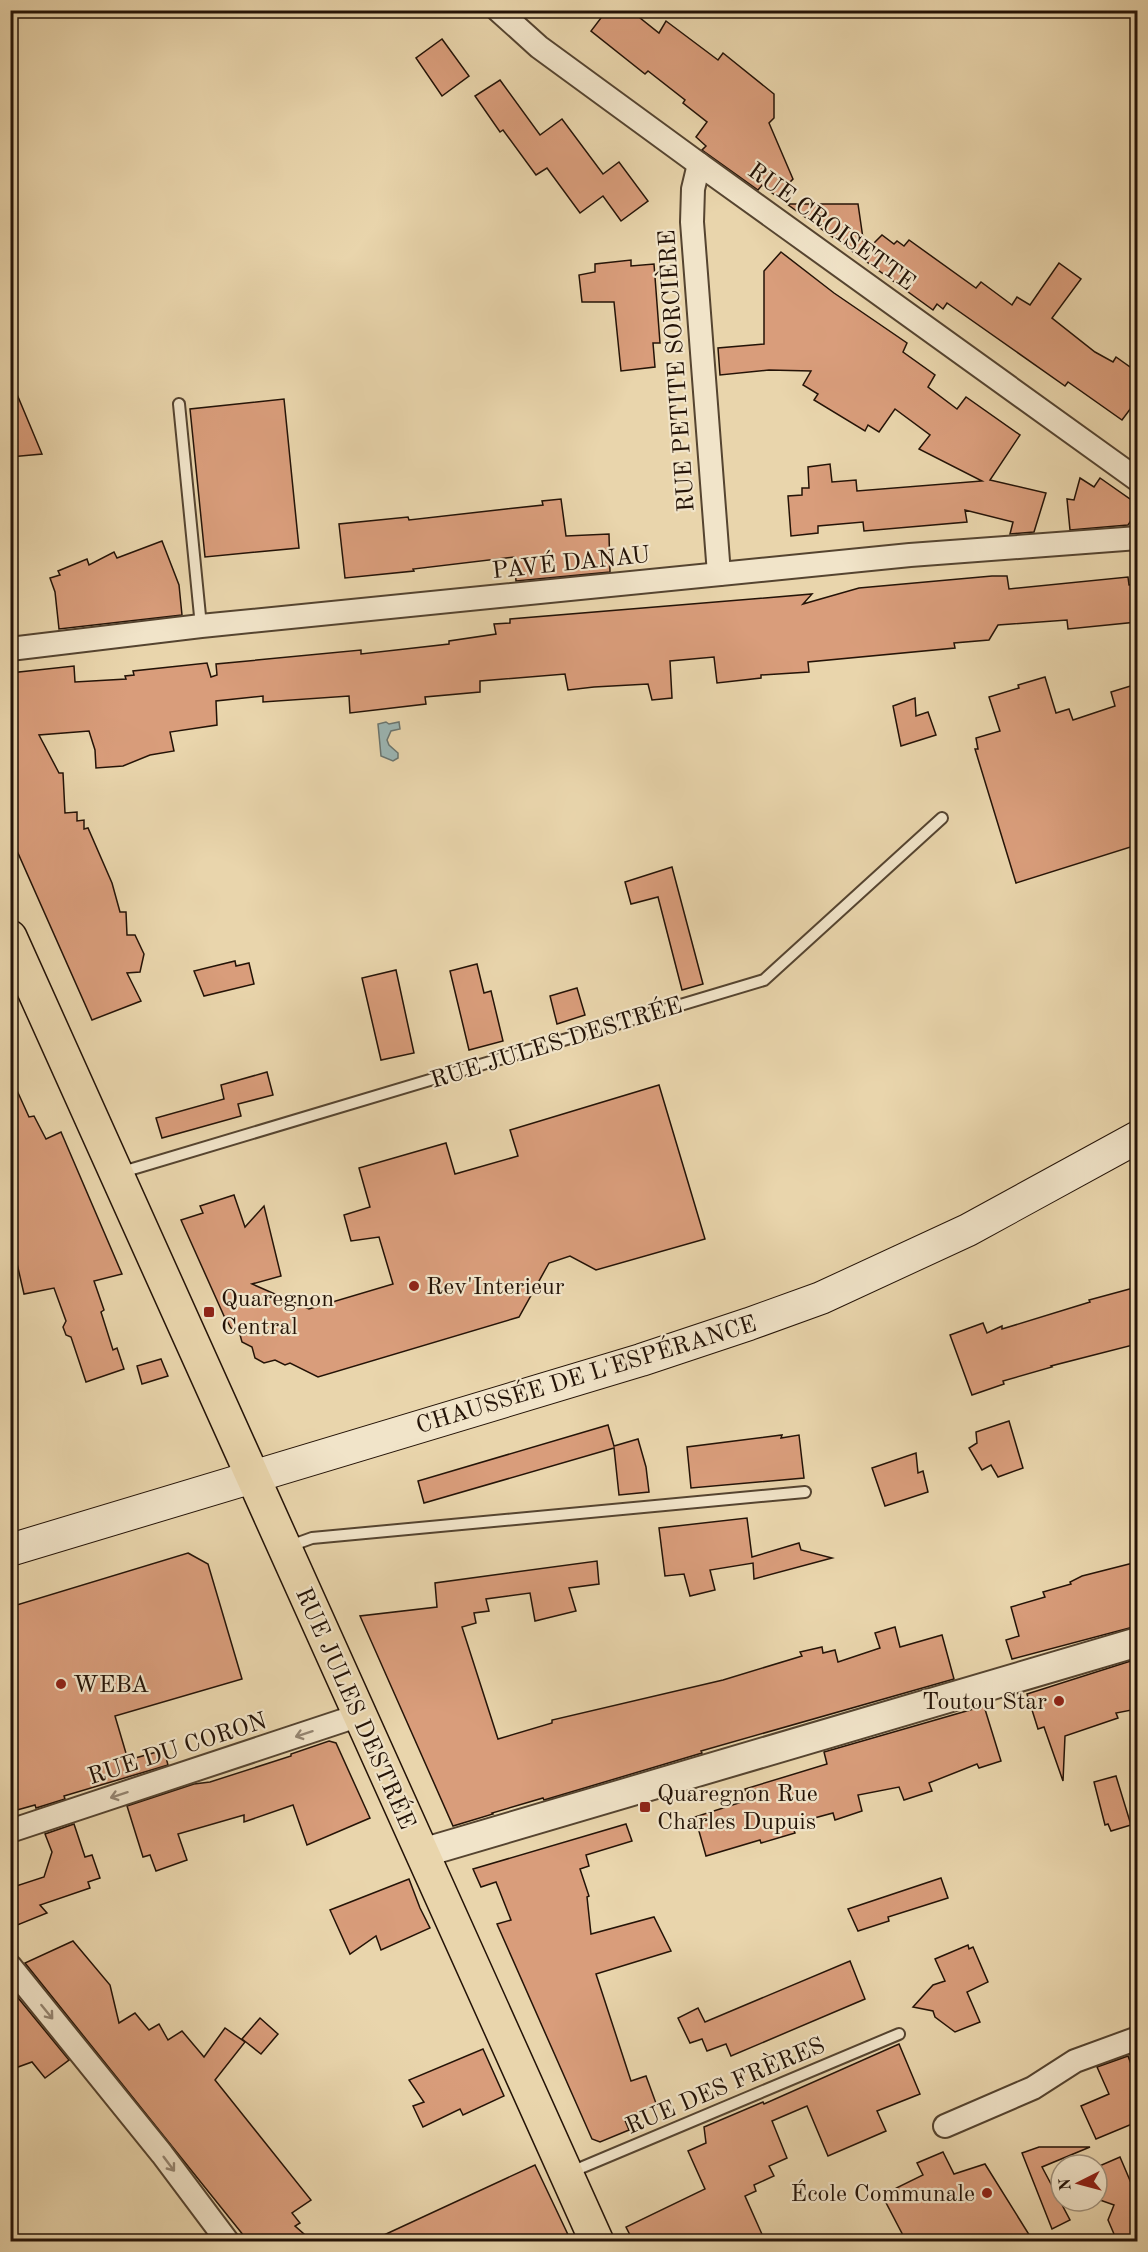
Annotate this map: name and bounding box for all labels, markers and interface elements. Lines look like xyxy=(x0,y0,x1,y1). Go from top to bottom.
street label: RUE CROISETTE xyxy=(743,159,919,296)
street label: RUE PETITE SORCIÈRE xyxy=(652,229,700,513)
street label: PAVÉ DANAU xyxy=(490,540,652,584)
street label: RUE JULES DESTRÉE xyxy=(427,990,685,1094)
place label: Rev'Interieur xyxy=(426,1276,565,1300)
marker: Rev'Interieur xyxy=(407,1279,421,1293)
place label: Quaregnon Central xyxy=(221,1288,334,1340)
marker: Quaregnon Central xyxy=(202,1305,216,1319)
street label: CHAUSSÉE DE L'ESPÉRANCE xyxy=(412,1309,760,1439)
street label: RUE JULES DESTRÉE xyxy=(290,1583,422,1833)
place label: WEBA xyxy=(73,1674,149,1698)
marker: WEBA xyxy=(54,1677,68,1691)
place label: Toutou Star xyxy=(922,1691,1047,1715)
marker: Toutou Star xyxy=(1052,1694,1066,1708)
street label: RUE DU CORON xyxy=(85,1710,270,1790)
one-way arrow xyxy=(295,1729,314,1740)
place label: Quaregnon Rue Charles Dupuis xyxy=(657,1783,818,1835)
one-way arrow xyxy=(110,1791,129,1802)
marker: Quaregnon Rue Charles Dupuis xyxy=(638,1800,652,1814)
one-way arrow xyxy=(41,2003,54,2019)
street label: RUE DES FRÈRES xyxy=(621,2030,829,2140)
north arrow xyxy=(1049,2153,1109,2213)
one-way arrow xyxy=(163,2155,175,2171)
text: N xyxy=(1057,2177,1075,2191)
place label: École Communale xyxy=(791,2179,975,2207)
marker: École Communale xyxy=(980,2186,994,2200)

